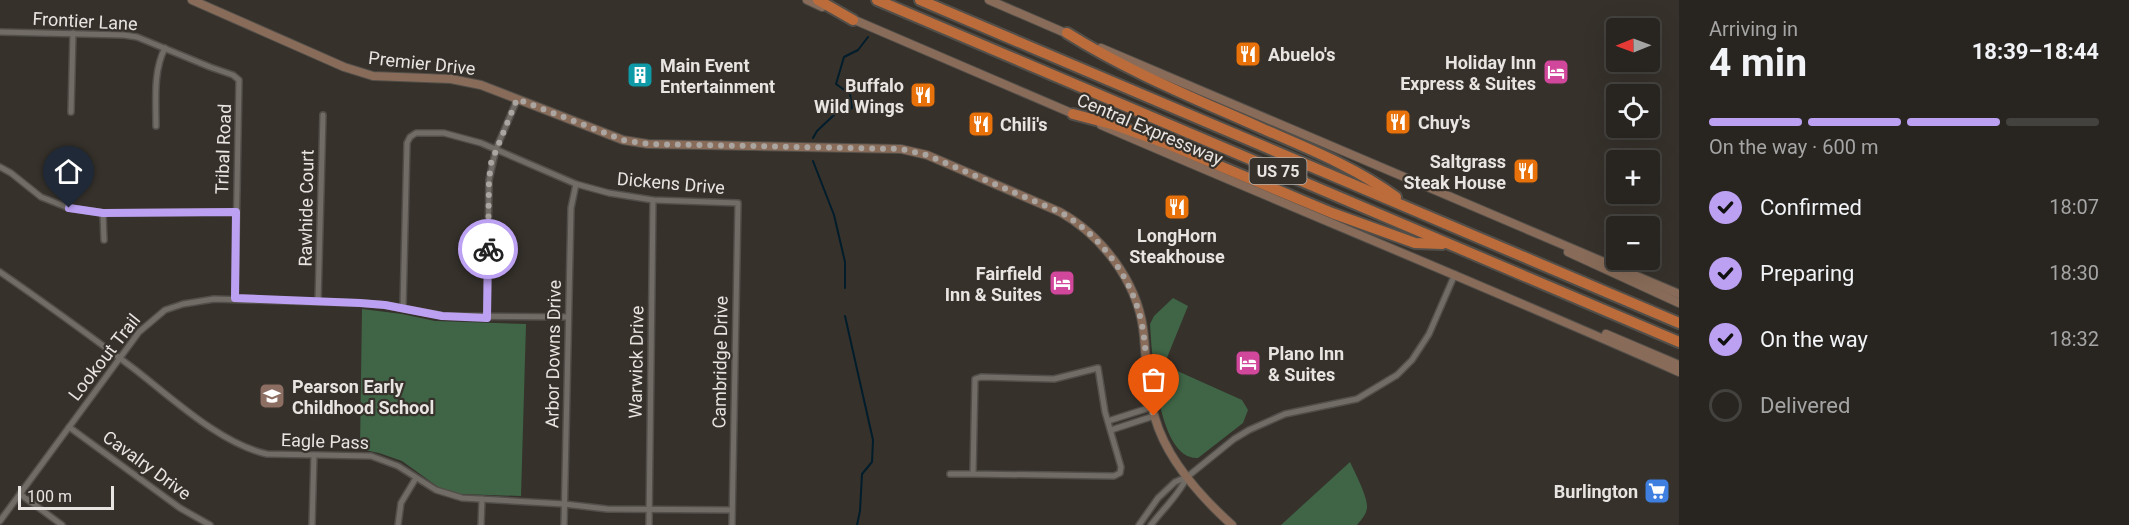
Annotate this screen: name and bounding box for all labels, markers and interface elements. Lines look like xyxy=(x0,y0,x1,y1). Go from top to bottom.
street label: Frontier Lane xyxy=(32,8,138,34)
text: Arriving in xyxy=(1709,17,1798,41)
north arrow xyxy=(1606,18,1660,72)
map controls xyxy=(1606,18,1660,270)
restaurant icon: Abuelo's xyxy=(1233,39,1263,69)
text: 18:39–18:44 xyxy=(1972,39,2099,64)
text: 4 min xyxy=(1709,40,1807,86)
place label: Abuelo's xyxy=(1268,44,1335,65)
street label: Premier Drive xyxy=(367,47,477,79)
place label: Holiday Inn Express & Suites xyxy=(1400,52,1536,94)
place label: Main Event Entertainment xyxy=(660,55,775,97)
hotel icon: Holiday Inn Express & Suites xyxy=(1541,57,1571,87)
building icon: Main Event Entertainment xyxy=(625,60,655,90)
place label: Buffalo Wild Wings xyxy=(814,75,904,117)
restaurant icon: Buffalo Wild Wings xyxy=(908,80,938,110)
button: locate xyxy=(1606,84,1660,138)
street label: Central Expressway xyxy=(1074,89,1227,169)
street label: Tribal Road xyxy=(211,103,235,195)
restaurant icon: Chuy's xyxy=(1383,107,1413,137)
restaurant icon: Chili's xyxy=(966,109,996,139)
place label: Chuy's xyxy=(1418,112,1471,133)
place label: Chili's xyxy=(1000,114,1048,135)
text: On the way · 600 m xyxy=(1709,135,1878,159)
pin xyxy=(43,146,94,208)
street label: Rawhide Court xyxy=(294,149,318,267)
button: + xyxy=(1606,150,1660,204)
place label: Saltgrass Steak House xyxy=(1403,151,1506,193)
icon: home xyxy=(52,155,85,188)
restaurant icon: Saltgrass Steak House xyxy=(1511,156,1541,186)
road number: US 75 xyxy=(1250,158,1306,184)
street label: Dickens Drive xyxy=(616,168,726,198)
icon: check xyxy=(1709,191,1742,224)
restaurant icon: LongHorn Steakhouse xyxy=(1162,192,1192,222)
text: Confirmed xyxy=(1760,195,1862,220)
text: 18:07 xyxy=(2049,195,2099,219)
button: − xyxy=(1606,216,1660,270)
courier xyxy=(458,219,518,279)
place label: LongHorn Steakhouse xyxy=(1129,225,1225,267)
icon: bike xyxy=(472,233,505,266)
icon: check xyxy=(1709,257,1742,290)
text: Preparing xyxy=(1760,261,1854,286)
text: 18:30 xyxy=(2049,261,2099,285)
place label: Fairfield Inn & Suites xyxy=(945,263,1042,305)
hotel icon: Fairfield Inn & Suites xyxy=(1047,268,1077,298)
street label: Arbor Downs Drive xyxy=(541,280,565,428)
street label: Cambridge Drive xyxy=(708,296,732,428)
street label: Warwick Drive xyxy=(625,305,647,419)
street label: Lookout Trail xyxy=(64,310,144,404)
icon: check xyxy=(1709,323,1742,356)
text: On the way xyxy=(1760,327,1868,352)
text: 18:32 xyxy=(2049,327,2099,351)
place label: Plano Inn & Suites xyxy=(1268,343,1344,385)
hotel icon: Plano Inn & Suites xyxy=(1233,348,1263,378)
pin xyxy=(1128,354,1179,416)
icon: bag xyxy=(1137,363,1170,396)
place label: Pearson Early Childhood School xyxy=(292,376,434,418)
school or university icon: Pearson Early Childhood School xyxy=(257,381,287,411)
text: Delivered xyxy=(1760,393,1850,418)
street label: Cavalry Drive xyxy=(99,426,195,504)
street label: Eagle Pass xyxy=(281,429,369,453)
supermarket icon: Burlington xyxy=(1642,476,1672,506)
place label: Burlington xyxy=(1554,481,1638,502)
scale bar xyxy=(18,483,114,510)
text: 100 m xyxy=(27,487,72,506)

